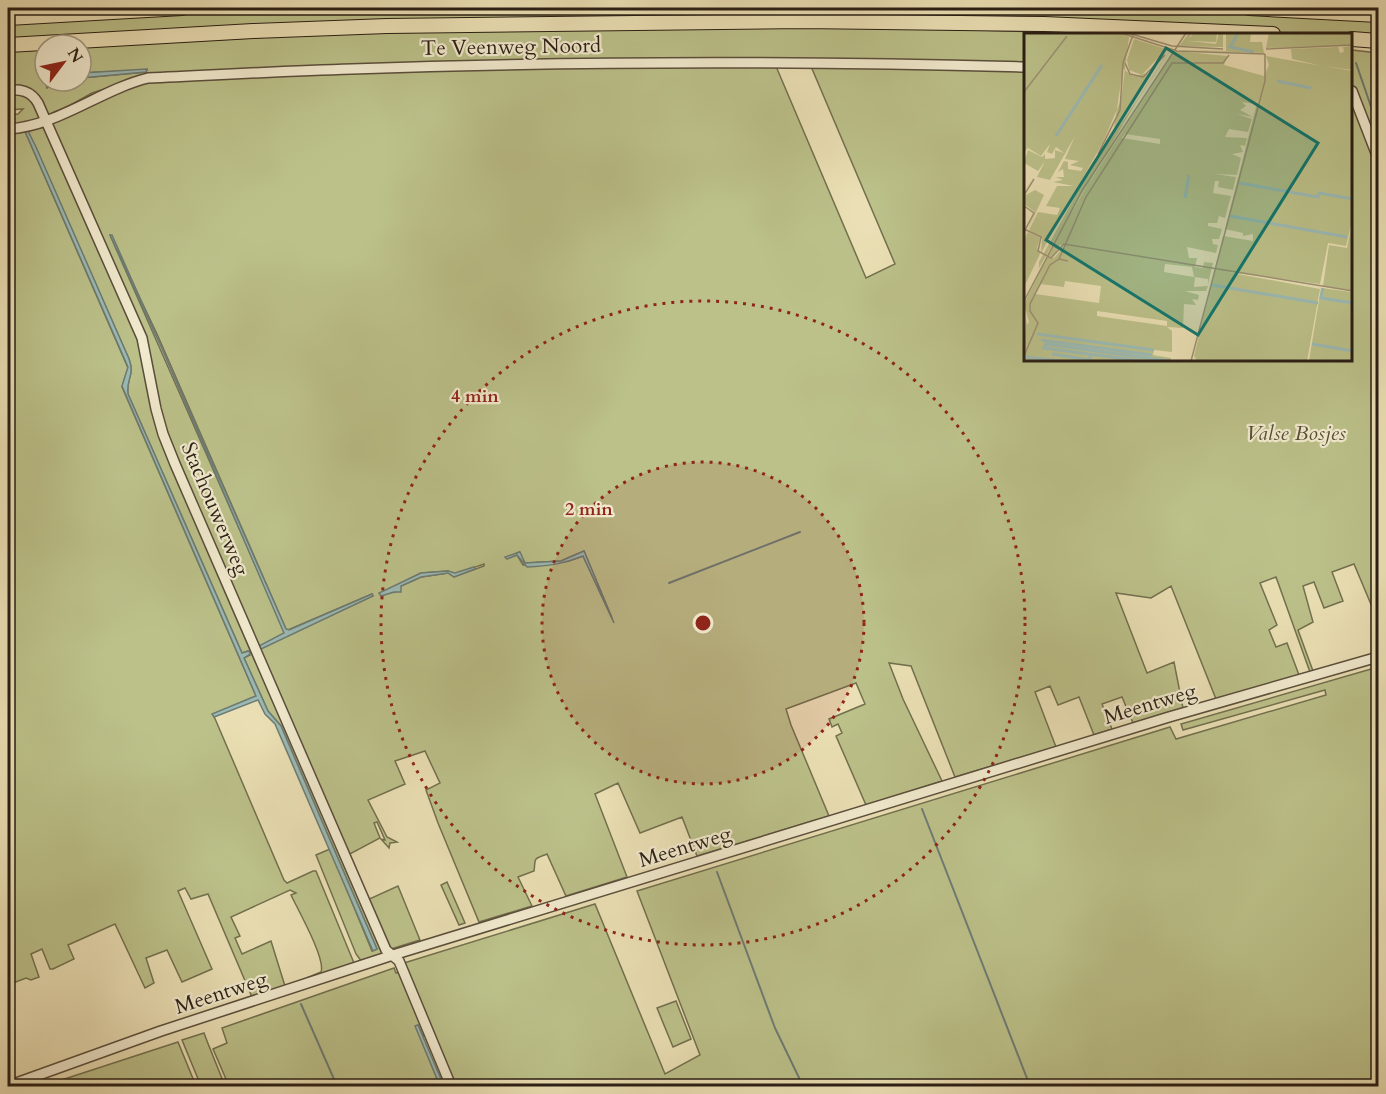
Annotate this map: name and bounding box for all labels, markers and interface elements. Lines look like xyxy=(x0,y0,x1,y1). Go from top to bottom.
street label: Te Veenweg Noord xyxy=(421,31,601,63)
north arrow xyxy=(33,33,93,93)
inset map xyxy=(1024,33,1353,362)
text: N xyxy=(62,44,88,67)
text: 4 min xyxy=(451,384,499,409)
park label: Valse Bosjes xyxy=(1246,419,1346,448)
street label: Stachouwerweg xyxy=(174,438,256,580)
text: 2 min xyxy=(565,497,613,522)
centre of rings xyxy=(693,613,713,633)
street label: Meentweg xyxy=(1100,676,1200,732)
street label: Meentweg xyxy=(635,819,735,875)
street label: Meentweg xyxy=(171,964,271,1022)

